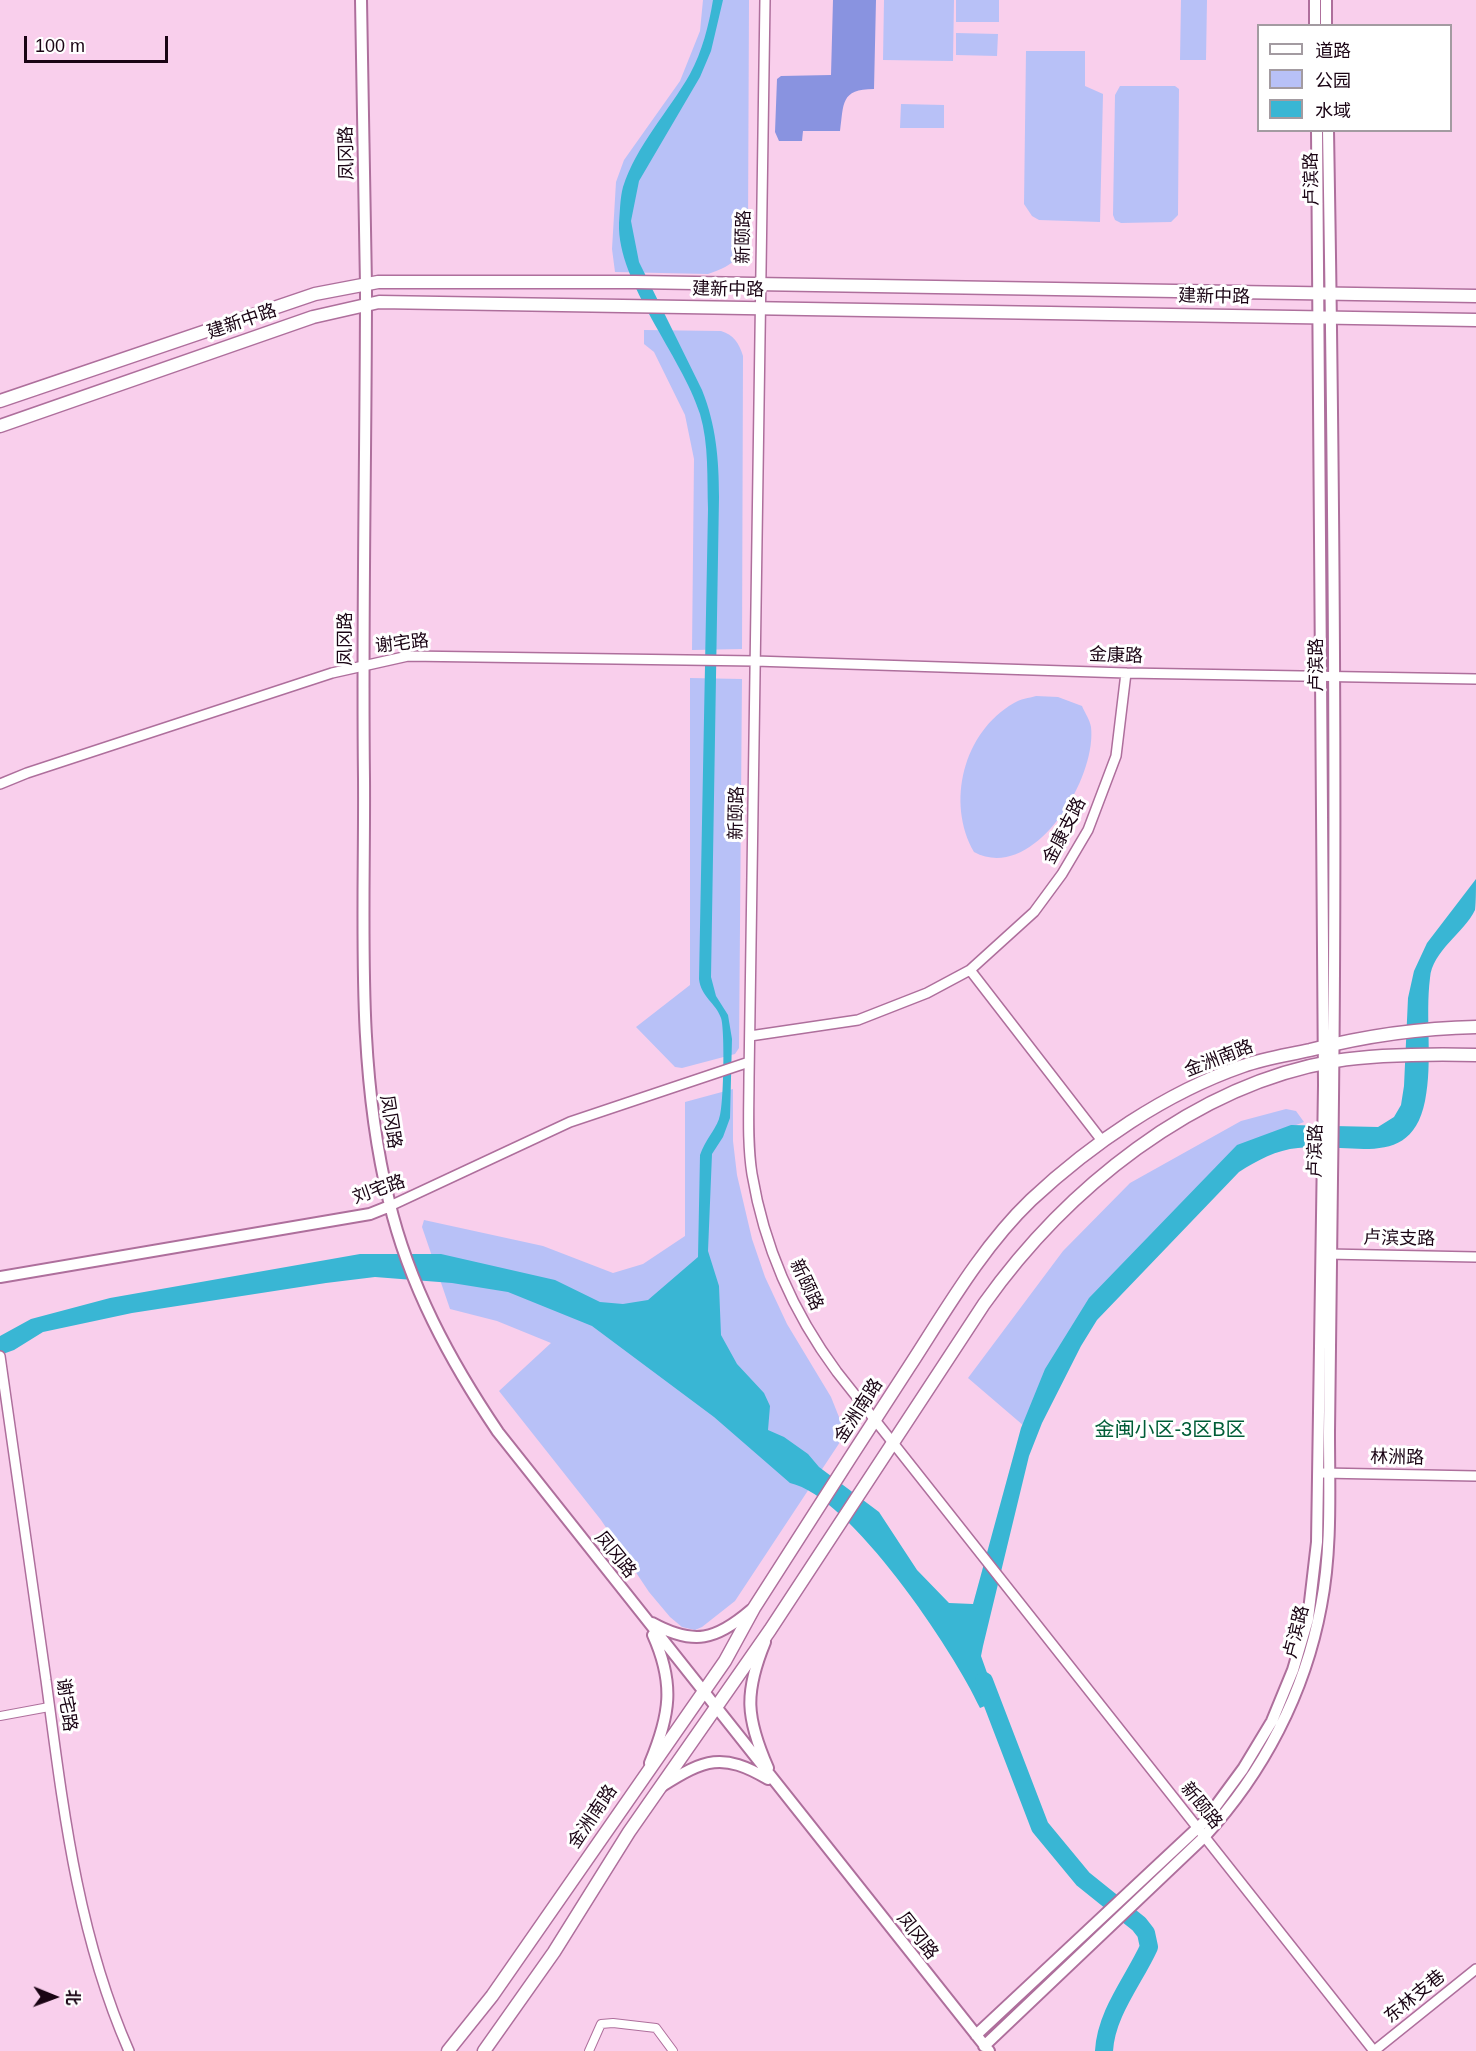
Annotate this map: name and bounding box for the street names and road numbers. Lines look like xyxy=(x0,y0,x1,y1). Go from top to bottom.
street label: 凤冈路 xyxy=(336,126,358,180)
street label: 卢滨路 xyxy=(1301,152,1323,206)
street label: 新颐路 xyxy=(733,210,755,264)
street label: 建新中路 xyxy=(692,279,764,301)
street label: 建新中路 xyxy=(1178,286,1250,308)
street label: 建新中路 xyxy=(204,300,280,344)
street label: 凤冈路 xyxy=(335,612,357,666)
street label: 谢宅路 xyxy=(374,630,430,658)
street label: 卢滨路 xyxy=(1306,638,1328,692)
street label: 金康路 xyxy=(1089,644,1143,668)
street label: 新颐路 xyxy=(726,786,748,840)
street label: 金康支路 xyxy=(1039,794,1091,868)
street label: 金洲南路 xyxy=(1182,1036,1256,1082)
street label: 凤冈路 xyxy=(375,1094,405,1150)
street label: 卢滨路 xyxy=(1305,1124,1327,1178)
street label: 刘宅路 xyxy=(350,1171,408,1209)
street label: 卢滨支路 xyxy=(1363,1228,1435,1250)
street label: 新颐路 xyxy=(785,1256,827,1314)
street label: 金洲南路 xyxy=(830,1375,888,1447)
street label: 林洲路 xyxy=(1370,1447,1424,1469)
street label: 凤冈路 xyxy=(590,1527,640,1583)
street label: 卢滨路 xyxy=(1280,1603,1314,1661)
street label: 谢宅路 xyxy=(52,1677,80,1733)
street label: 新颐路 xyxy=(1176,1778,1226,1834)
street label: 金洲南路 xyxy=(564,1781,622,1853)
street label: 凤冈路 xyxy=(892,1908,942,1964)
street label: 东林支巷 xyxy=(1380,1966,1450,2028)

